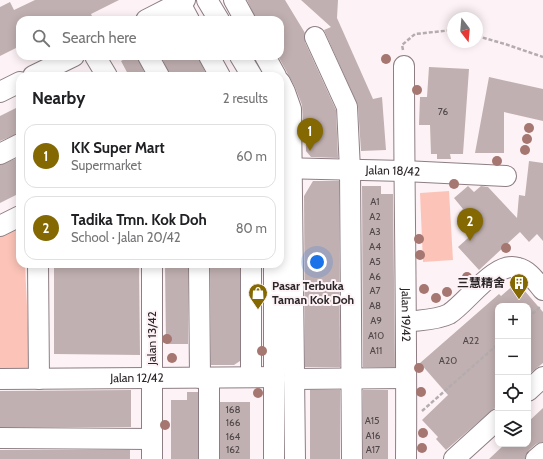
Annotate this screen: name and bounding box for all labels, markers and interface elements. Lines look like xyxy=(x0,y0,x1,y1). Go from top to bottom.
north arrow xyxy=(447,12,483,48)
search box xyxy=(16,16,284,60)
icon: search xyxy=(30,27,52,49)
text: Search here xyxy=(62,29,137,47)
text: Nearby xyxy=(32,88,85,108)
text: 2 results xyxy=(223,90,268,106)
house number: 76 xyxy=(438,105,449,118)
pin: 1 xyxy=(297,118,323,151)
text: KK Super Mart xyxy=(71,139,165,157)
text: 1 xyxy=(44,148,48,164)
text: 60 m xyxy=(236,148,267,164)
text: Supermarket xyxy=(71,157,142,173)
street label: Jalan 18/42 xyxy=(365,162,421,179)
house number: A1 xyxy=(370,195,380,208)
pin: 2 xyxy=(457,208,483,241)
house number: A2 xyxy=(369,210,381,223)
text: Tadika Tmn. Kok Doh xyxy=(71,211,207,229)
text: 2 xyxy=(43,220,49,236)
text: 80 m xyxy=(236,220,267,236)
house number: A3 xyxy=(369,225,381,238)
text: School · Jalan 20/42 xyxy=(71,229,181,245)
house number: A4 xyxy=(369,240,381,253)
your location xyxy=(307,252,327,272)
house number: A5 xyxy=(369,255,381,268)
house number: A6 xyxy=(369,270,381,283)
building icon: 三慧精舍 xyxy=(508,272,530,300)
place label: 三慧精舍 xyxy=(457,275,505,290)
place label: Pasar Terbuka Taman Kok Doh xyxy=(272,278,354,307)
shop icon: Pasar Terbuka Taman Kok Doh xyxy=(247,282,269,310)
house number: A7 xyxy=(369,284,381,297)
street label: Jalan 19/42 xyxy=(399,287,414,342)
house number: A8 xyxy=(369,299,381,312)
map controls xyxy=(495,303,531,447)
button: + xyxy=(495,303,531,339)
street label: Jalan 13/42 xyxy=(144,311,159,366)
house number: A9 xyxy=(370,314,382,327)
house number: A10 xyxy=(368,329,384,342)
house number: A22 xyxy=(463,334,479,347)
button: − xyxy=(495,339,531,375)
house number: A11 xyxy=(370,344,382,357)
house number: A20 xyxy=(439,354,457,367)
street label: Jalan 12/42 xyxy=(109,370,164,385)
button: locate xyxy=(495,375,531,411)
house number: 168 xyxy=(225,403,241,416)
button: layers xyxy=(495,411,531,447)
house number: A15 xyxy=(365,414,379,427)
house number: 166 xyxy=(226,416,241,429)
house number: A16 xyxy=(366,429,381,442)
house number: 164 xyxy=(226,430,241,443)
house number: 162 xyxy=(226,443,240,456)
house number: A17 xyxy=(366,443,380,456)

